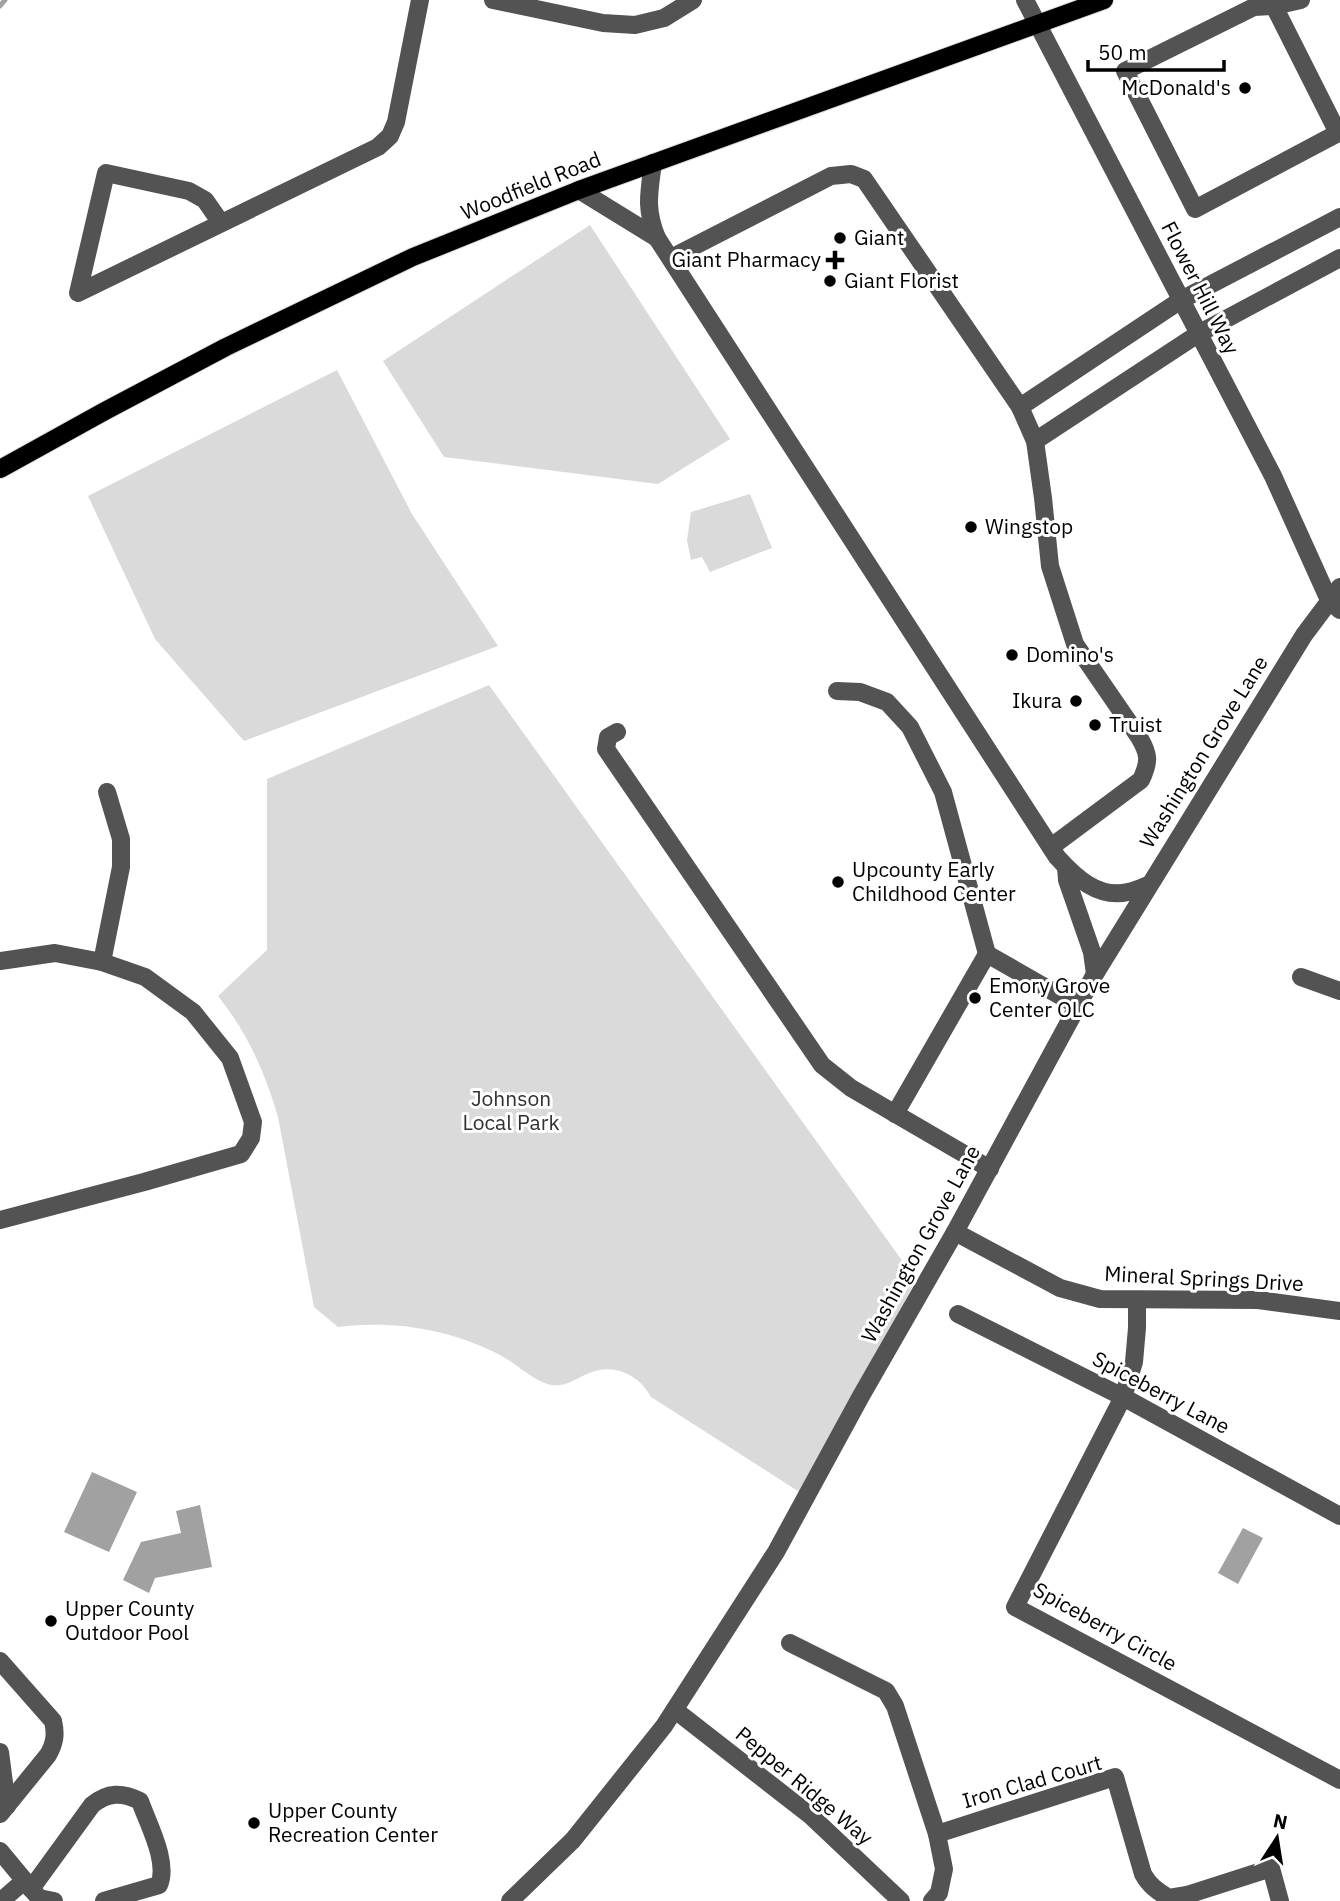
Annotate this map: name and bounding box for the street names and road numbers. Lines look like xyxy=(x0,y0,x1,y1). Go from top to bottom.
street label: Woodfield Road xyxy=(456,144,605,226)
street label: Flower Hill Way xyxy=(1155,216,1247,359)
street label: Washington Grove Lane xyxy=(1133,650,1274,853)
street label: Washington Grove Lane xyxy=(854,1140,986,1347)
street label: Mineral Springs Drive xyxy=(1104,1259,1304,1297)
street label: Spiceberry Lane xyxy=(1088,1344,1235,1440)
street label: Spiceberry Circle xyxy=(1029,1575,1182,1677)
street label: Pepper Ridge Way xyxy=(730,1720,879,1851)
street label: Iron Clad Court xyxy=(959,1748,1105,1814)

